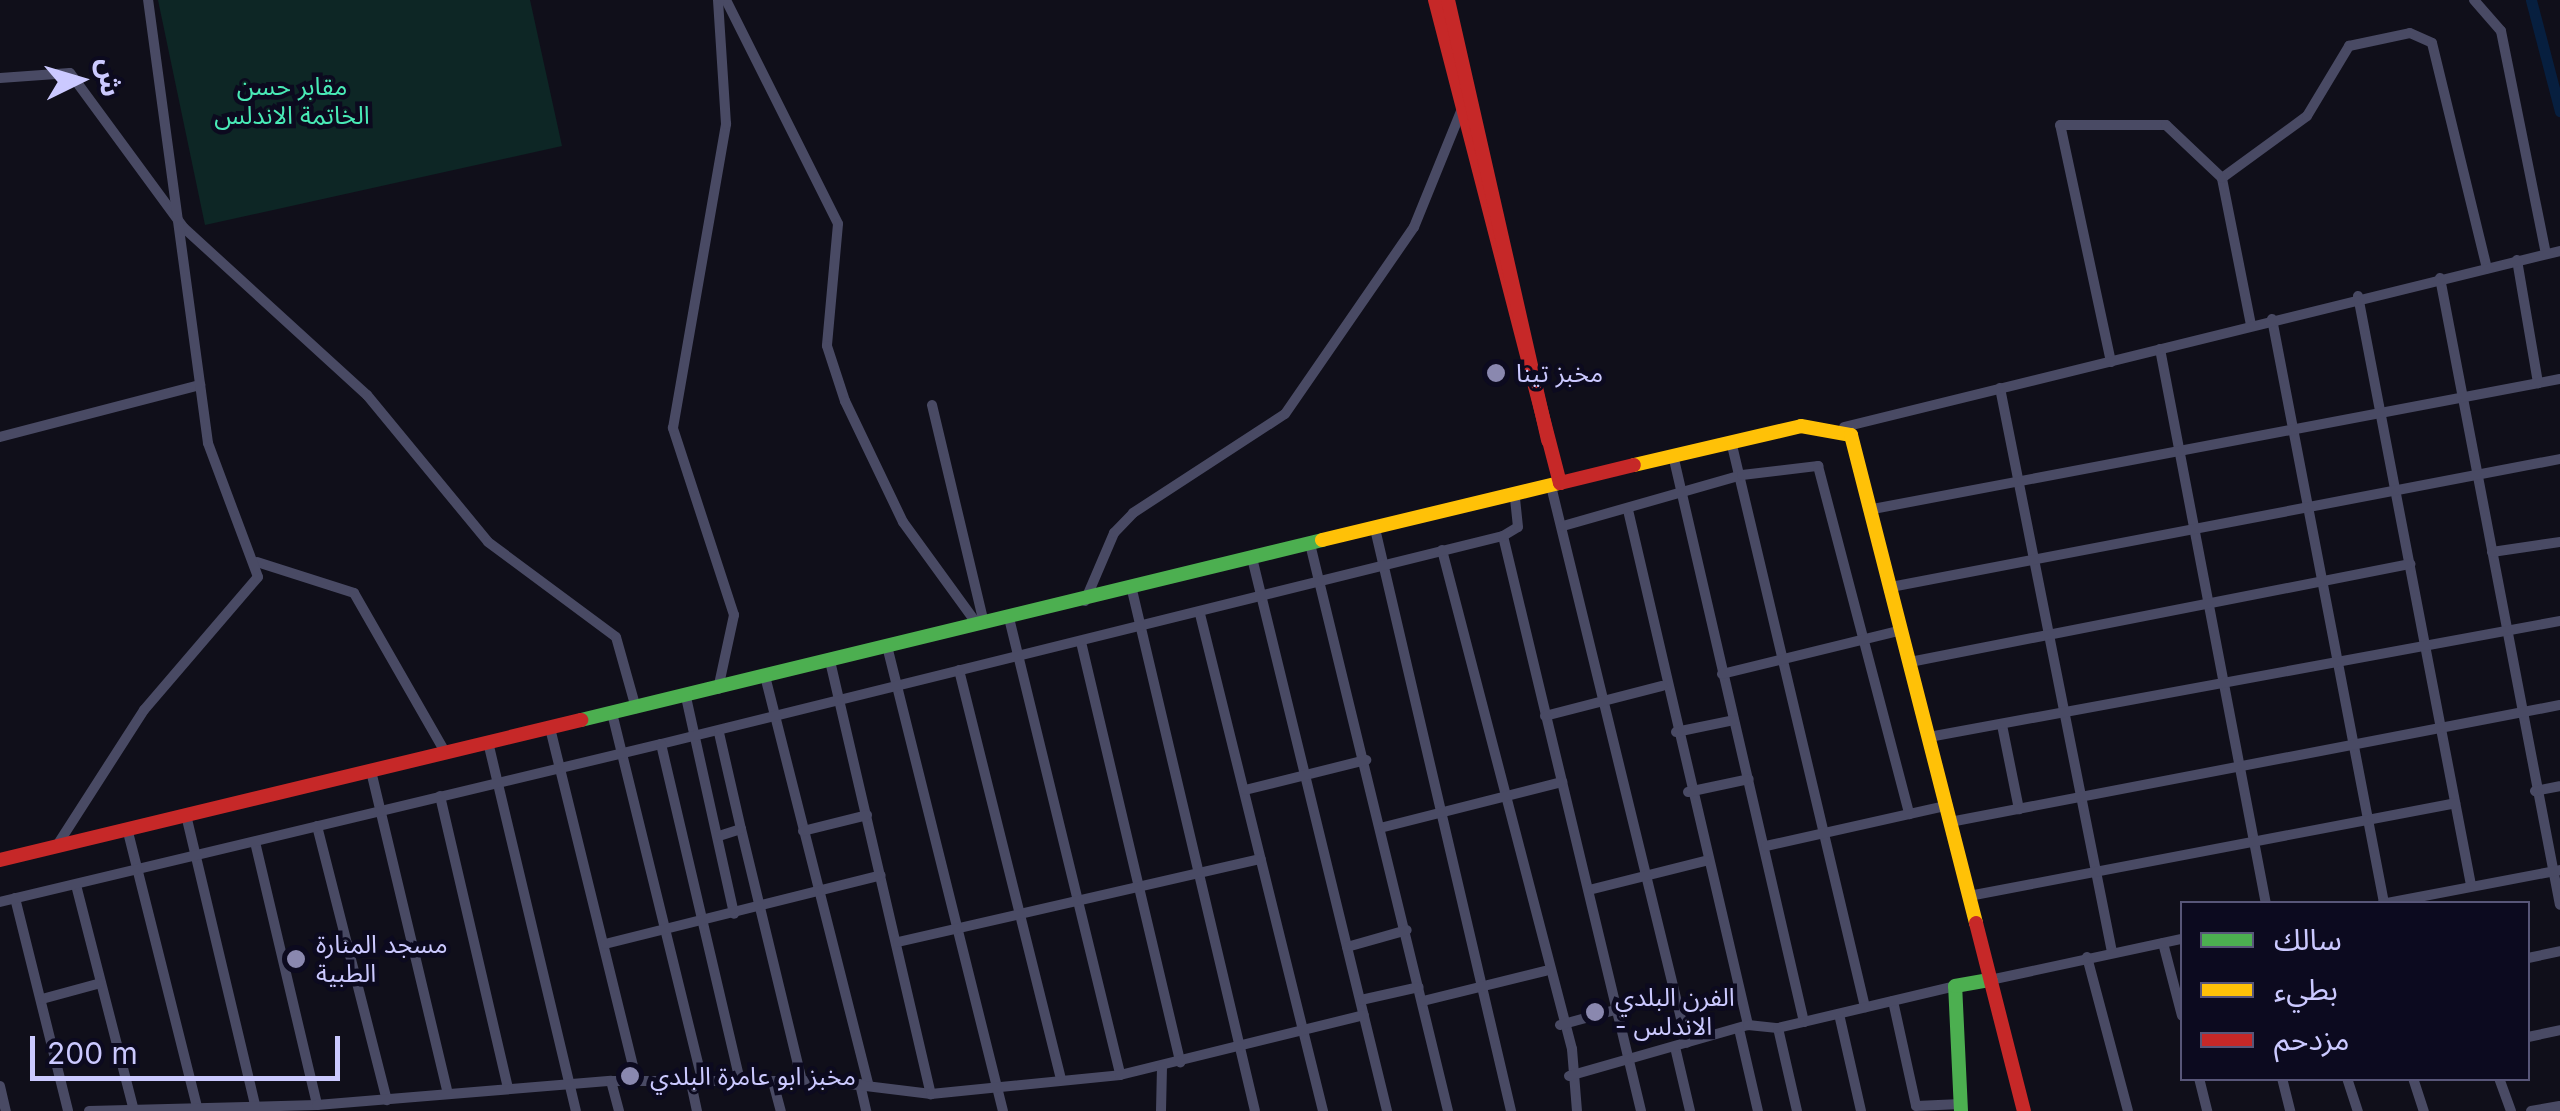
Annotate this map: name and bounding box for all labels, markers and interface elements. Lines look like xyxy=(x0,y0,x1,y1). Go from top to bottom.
north arrow xyxy=(30,30,130,130)
text: ش xyxy=(91,57,128,98)
park label: مقابر حسن الخاتمة الاندلس xyxy=(214,72,370,131)
place label: مخبز تينا xyxy=(1516,358,1603,388)
marker: مخبز تينا xyxy=(1485,362,1507,384)
legend xyxy=(2180,901,2530,1081)
text: سالك xyxy=(2274,921,2342,957)
place label: مسجد المنارة الطبية xyxy=(316,930,448,989)
marker: مسجد المنارة الطبية xyxy=(285,948,307,970)
text: بطيء xyxy=(2274,971,2338,1007)
place label: الفرن البلدي - الاندلس xyxy=(1615,983,1735,1042)
marker: الفرن البلدي - الاندلس xyxy=(1584,1001,1606,1023)
scale bar xyxy=(35,1016,345,1078)
text: مزدحم xyxy=(2274,1021,2350,1057)
text: 200 m xyxy=(47,1035,138,1071)
place label: مخبز ابو عامرة البلدي xyxy=(650,1061,856,1091)
marker: مخبز ابو عامرة البلدي xyxy=(619,1065,641,1087)

